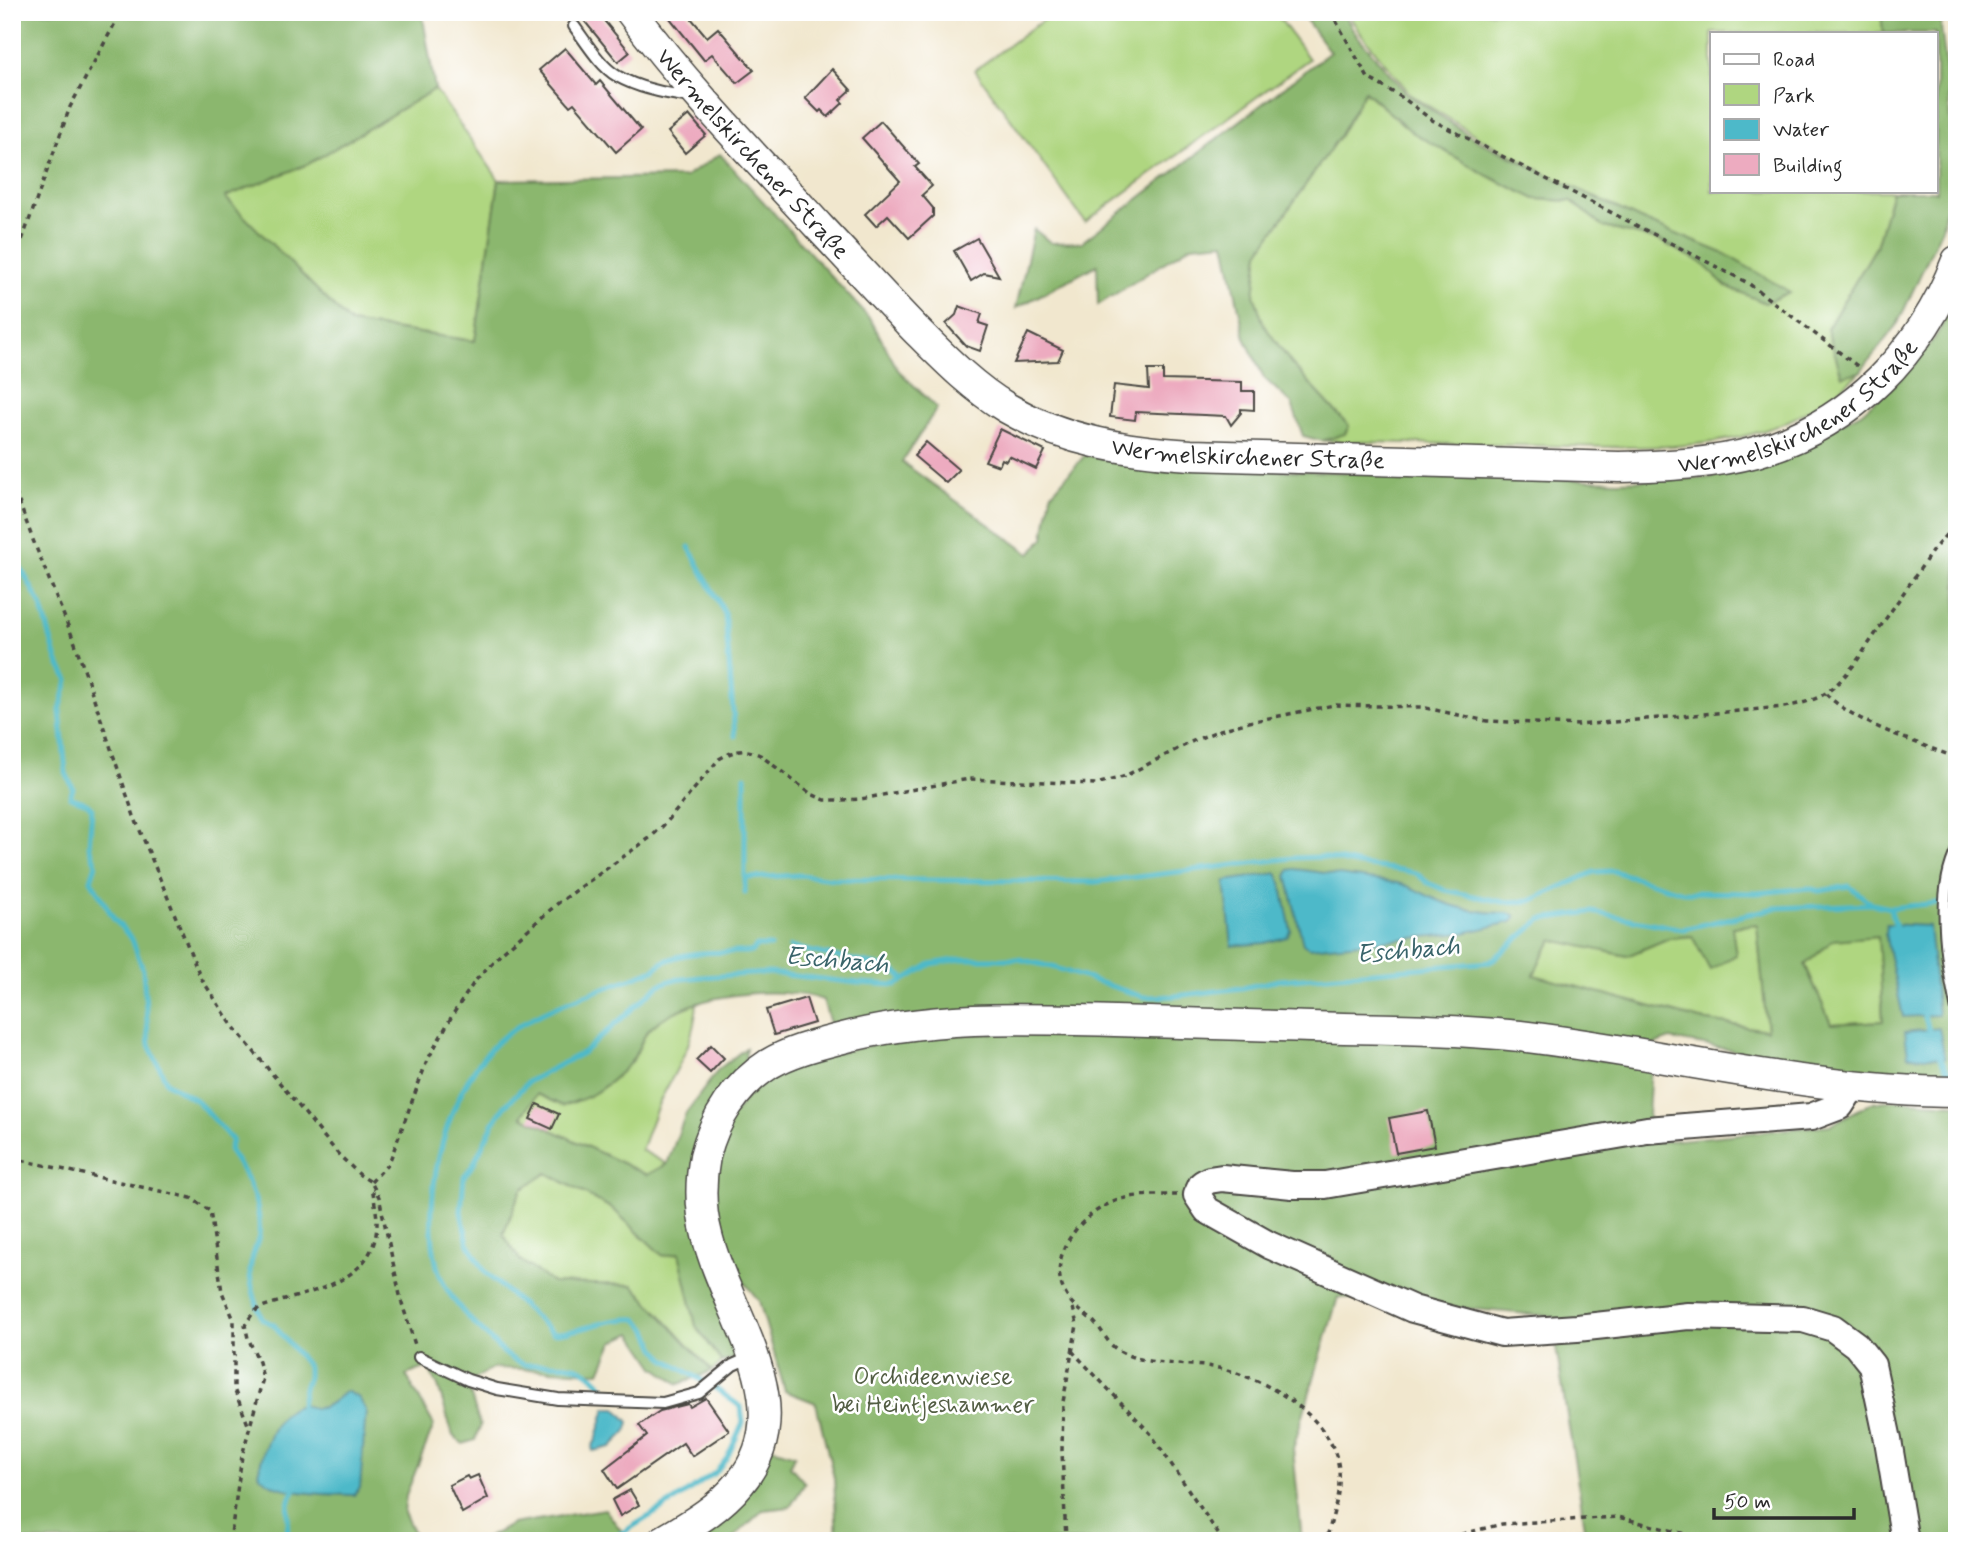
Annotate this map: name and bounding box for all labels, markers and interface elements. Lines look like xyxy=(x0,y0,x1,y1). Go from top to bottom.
legend xyxy=(1710,32,1938,192)
street label: Wermelskirchener Straße xyxy=(649,43,856,267)
text: Road xyxy=(1773,46,1815,74)
text: Park xyxy=(1773,82,1815,110)
text: Water xyxy=(1773,116,1829,144)
text: Building xyxy=(1773,152,1843,182)
street label: Wermelskirchener Straße xyxy=(1677,334,1926,482)
street label: Wermelskirchener Straße xyxy=(1109,432,1385,477)
water label: Eschbach xyxy=(1355,930,1461,972)
water label: Eschbach xyxy=(784,940,890,982)
park label: Orchideenwiese bei Heintjeshammer xyxy=(832,1362,1035,1421)
scale bar xyxy=(1714,1476,1854,1520)
text: 50 m xyxy=(1724,1488,1771,1516)

